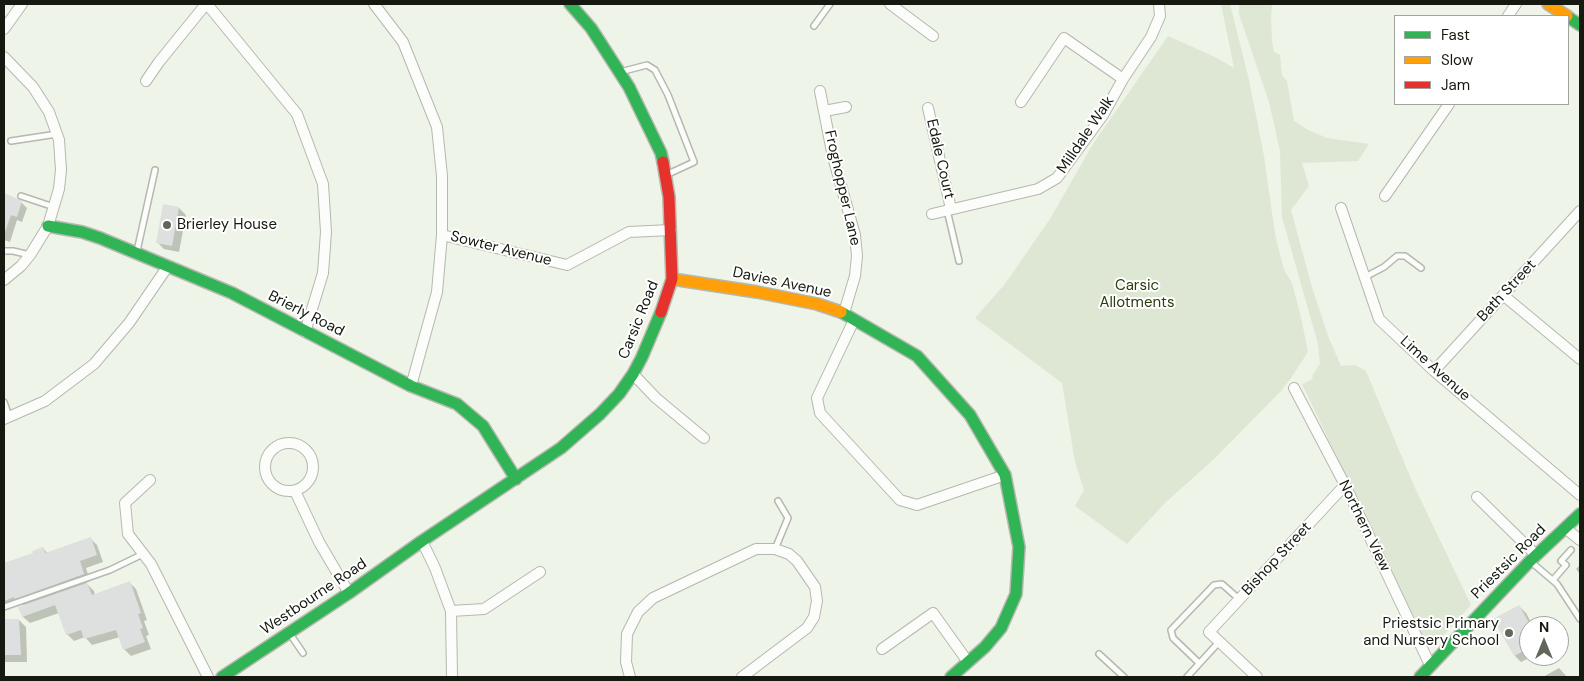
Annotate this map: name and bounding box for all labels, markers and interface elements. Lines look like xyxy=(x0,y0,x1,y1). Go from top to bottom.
legend xyxy=(1394,15,1569,105)
text: Fast xyxy=(1441,25,1470,45)
text: Slow xyxy=(1441,50,1473,70)
text: Jam xyxy=(1441,75,1470,95)
street label: Milldale Walk xyxy=(1054,93,1118,177)
street label: Edale Court xyxy=(922,117,958,201)
street label: Froghopper Lane xyxy=(820,129,864,247)
place label: Brierley House xyxy=(177,216,277,234)
marker: Brierley House xyxy=(161,219,173,231)
street label: Sowter Avenue xyxy=(449,228,553,270)
street label: Bath Street xyxy=(1474,256,1540,326)
street label: Davies Avenue xyxy=(731,264,833,302)
park label: Carsic Allotments xyxy=(1099,277,1175,312)
street label: Carsic Road xyxy=(615,278,663,362)
street label: Brierly Road xyxy=(265,287,347,341)
street label: Lime Avenue xyxy=(1396,333,1474,405)
street label: Northern View xyxy=(1334,477,1394,575)
street label: Bishop Street xyxy=(1239,519,1315,599)
street label: Priestsic Road xyxy=(1468,521,1550,603)
street label: Westbourne Road xyxy=(258,555,370,639)
place label: Priestsic Primary and Nursery School xyxy=(1363,615,1499,650)
north arrow xyxy=(1519,616,1569,666)
text: N xyxy=(1539,618,1549,636)
marker: Priestsic Primary and Nursery School xyxy=(1503,627,1515,639)

